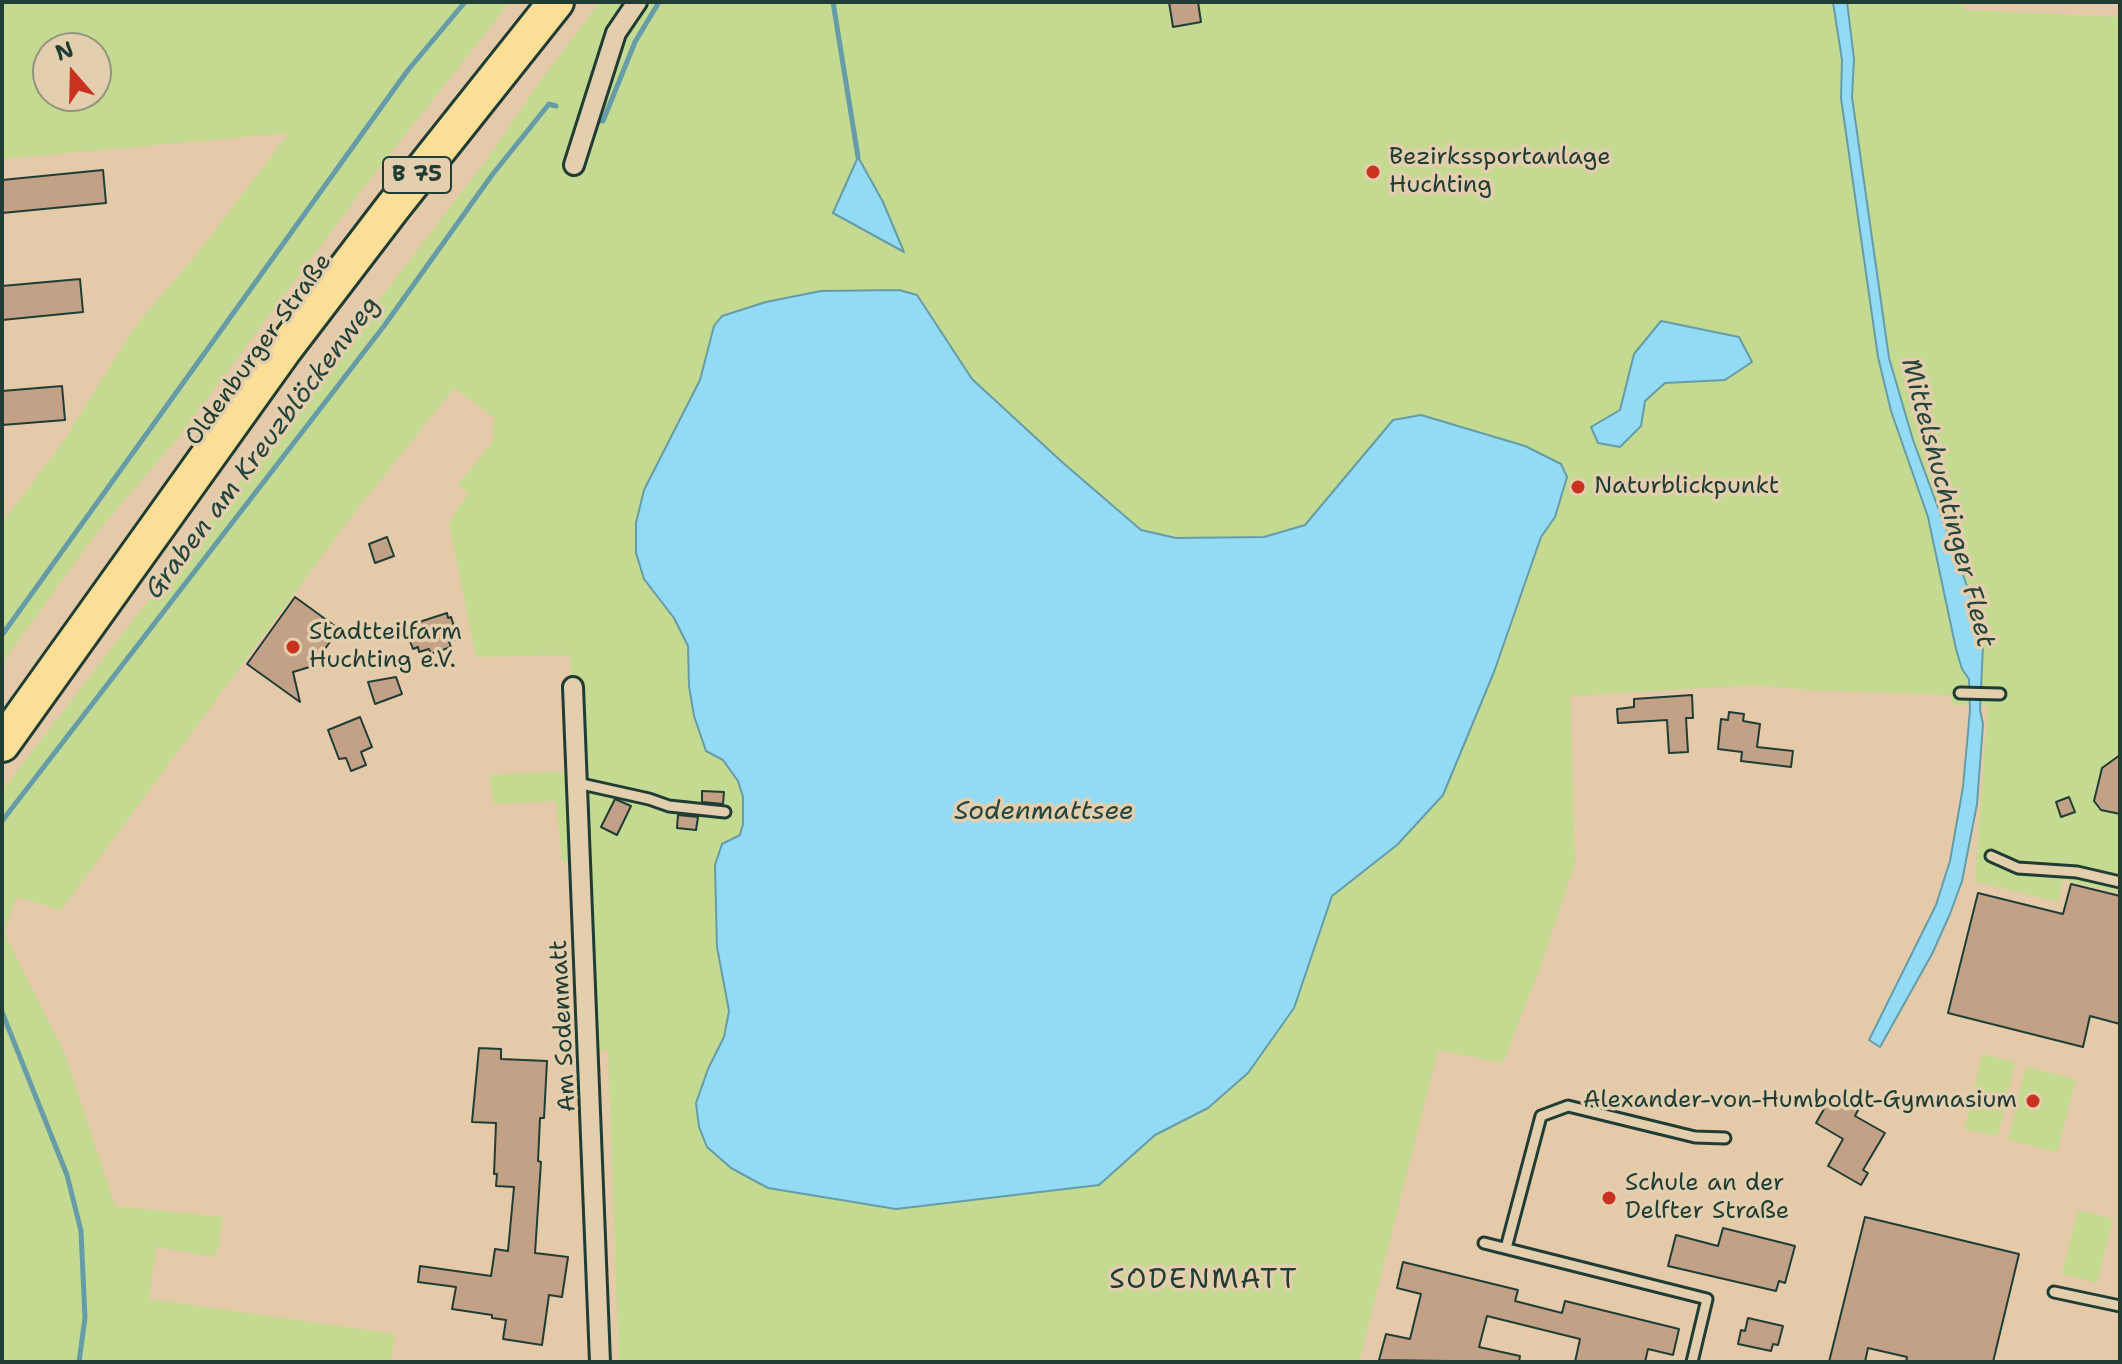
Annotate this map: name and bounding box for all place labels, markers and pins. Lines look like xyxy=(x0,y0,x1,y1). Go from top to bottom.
place label: Bezirkssportanlage Huchting xyxy=(1389,144,1611,200)
marker: Bezirkssportanlage Huchting xyxy=(1364,163,1382,181)
place label: Naturblickpunkt xyxy=(1594,473,1779,501)
marker: Naturblickpunkt xyxy=(1569,478,1587,496)
place label: Stadtteilfarm Huchting e.V. xyxy=(309,619,462,675)
marker: Stadtteilfarm Huchting e.V. xyxy=(284,638,302,656)
place label: Alexander-von-Humboldt-Gymnasium xyxy=(1583,1087,2017,1115)
marker: Alexander-von-Humboldt-Gymnasium xyxy=(2024,1092,2042,1110)
place label: Schule an der Delfter Straße xyxy=(1625,1170,1789,1226)
marker: Schule an der Delfter Straße xyxy=(1600,1189,1618,1207)

